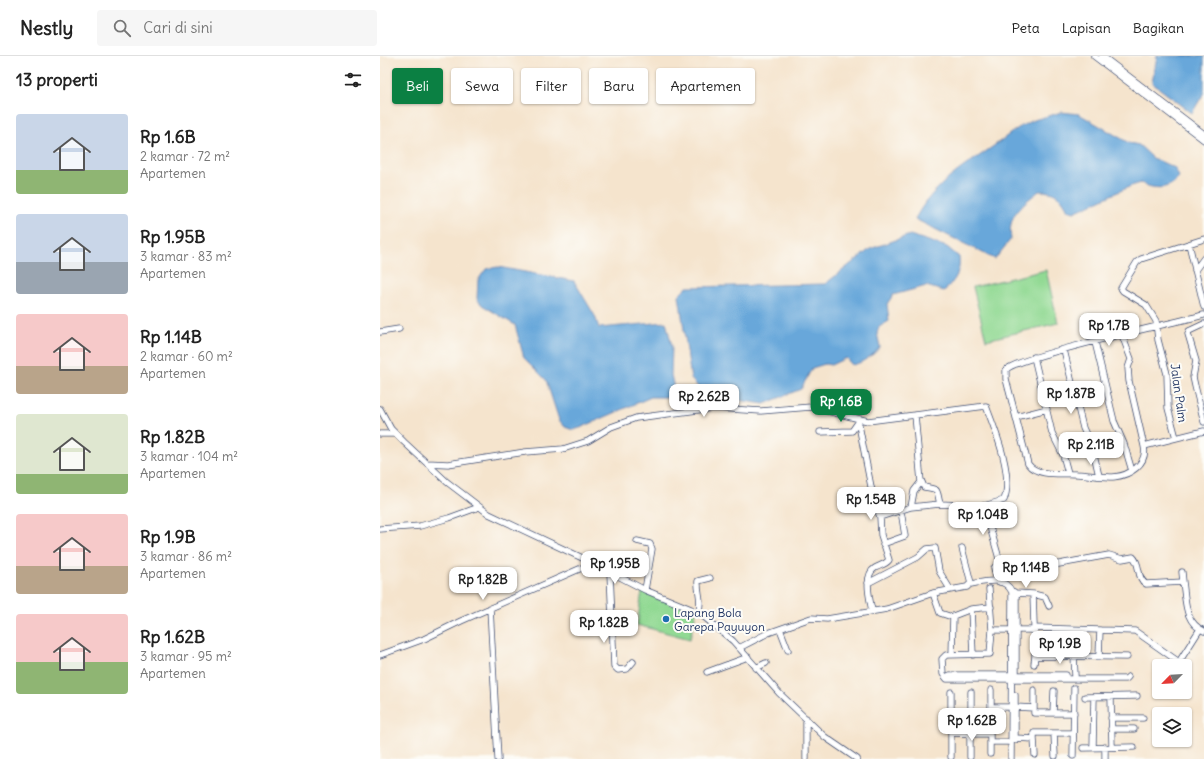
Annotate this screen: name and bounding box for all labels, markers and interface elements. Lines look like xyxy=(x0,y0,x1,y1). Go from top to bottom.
search box xyxy=(97,10,377,46)
text: Nestly xyxy=(20,16,73,40)
icon: search xyxy=(111,17,133,39)
text: Cari di sini xyxy=(143,18,213,37)
text: Peta xyxy=(1012,19,1040,37)
text: Lapisan xyxy=(1062,19,1111,37)
text: Bagikan xyxy=(1133,19,1184,37)
chip: Beli xyxy=(392,68,443,104)
chip: Sewa xyxy=(451,68,513,104)
chip: Filter xyxy=(521,68,581,104)
chip: Baru xyxy=(589,68,648,104)
chip: Apartemen xyxy=(656,68,755,104)
text: 13 properti xyxy=(16,69,98,91)
icon: filters xyxy=(342,69,364,91)
text: Rp 1.6B xyxy=(140,126,196,148)
icon: home xyxy=(48,130,96,178)
text: 2 kamar · 72 m² xyxy=(140,148,230,165)
text: Apartemen xyxy=(140,165,206,182)
text: Rp 1.95B xyxy=(140,226,206,248)
icon: home xyxy=(48,230,96,278)
text: 3 kamar · 83 m² xyxy=(140,248,232,265)
text: Apartemen xyxy=(140,265,206,282)
pin: Rp 1.7B xyxy=(1072,313,1146,347)
text: Rp 1.7B xyxy=(1088,317,1130,334)
text: Rp 1.14B xyxy=(140,326,202,348)
icon: home xyxy=(48,330,96,378)
text: 2 kamar · 60 m² xyxy=(140,348,233,365)
street label: Jalan Palm xyxy=(1167,363,1191,424)
text: Apartemen xyxy=(140,365,206,382)
pin: Rp 1.87B xyxy=(1030,381,1112,415)
pin: Rp 2.62B xyxy=(663,384,745,418)
text: Rp 1.87B xyxy=(1047,385,1096,402)
text: Rp 2.62B xyxy=(678,388,730,405)
pin: Rp 1.6B xyxy=(804,389,878,423)
text: Rp 1.6B xyxy=(820,393,862,410)
text: Rp 1.82B xyxy=(140,426,205,448)
icon: home xyxy=(48,430,96,478)
pin: Rp 2.11B xyxy=(1050,432,1132,466)
text: Rp 2.11B xyxy=(1068,436,1114,453)
text: 3 kamar · 104 m² xyxy=(140,448,238,465)
text: Apartemen xyxy=(140,465,206,482)
pin: Rp 1.54B xyxy=(830,487,912,521)
text: Rp 1.54B xyxy=(846,491,896,508)
pin: Rp 1.04B xyxy=(942,502,1024,536)
text: Rp 1.04B xyxy=(957,506,1009,523)
text: Rp 1.9B xyxy=(140,526,196,548)
icon: home xyxy=(48,530,96,578)
text: 3 kamar · 86 m² xyxy=(140,548,232,565)
pin: Rp 1.95B xyxy=(574,551,656,585)
text: Rp 1.95B xyxy=(590,555,640,572)
pin: Rp 1.14B xyxy=(985,555,1067,589)
text: Rp 1.14B xyxy=(1002,559,1050,576)
text: Apartemen xyxy=(140,565,206,582)
pin: Rp 1.82B xyxy=(442,567,524,601)
text: Rp 1.82B xyxy=(458,571,508,588)
place label: Lapang Bola Garepa Payuyon xyxy=(674,605,765,634)
pin: Rp 1.82B xyxy=(563,610,645,644)
text: Rp 1.82B xyxy=(579,614,629,631)
marker: Lapang Bola Garepa Payuyon xyxy=(661,614,671,624)
text: Rp 1.62B xyxy=(140,626,205,648)
icon: home xyxy=(48,630,96,678)
pin: Rp 1.9B xyxy=(1023,631,1097,665)
text: Rp 1.9B xyxy=(1039,635,1081,652)
text: 3 kamar · 95 m² xyxy=(140,648,232,665)
north arrow xyxy=(1152,659,1192,699)
map controls xyxy=(1152,659,1192,747)
text: Apartemen xyxy=(140,665,206,682)
button: layers xyxy=(1152,707,1192,747)
pin: Rp 1.62B xyxy=(931,708,1013,742)
text: Rp 1.62B xyxy=(947,712,997,729)

